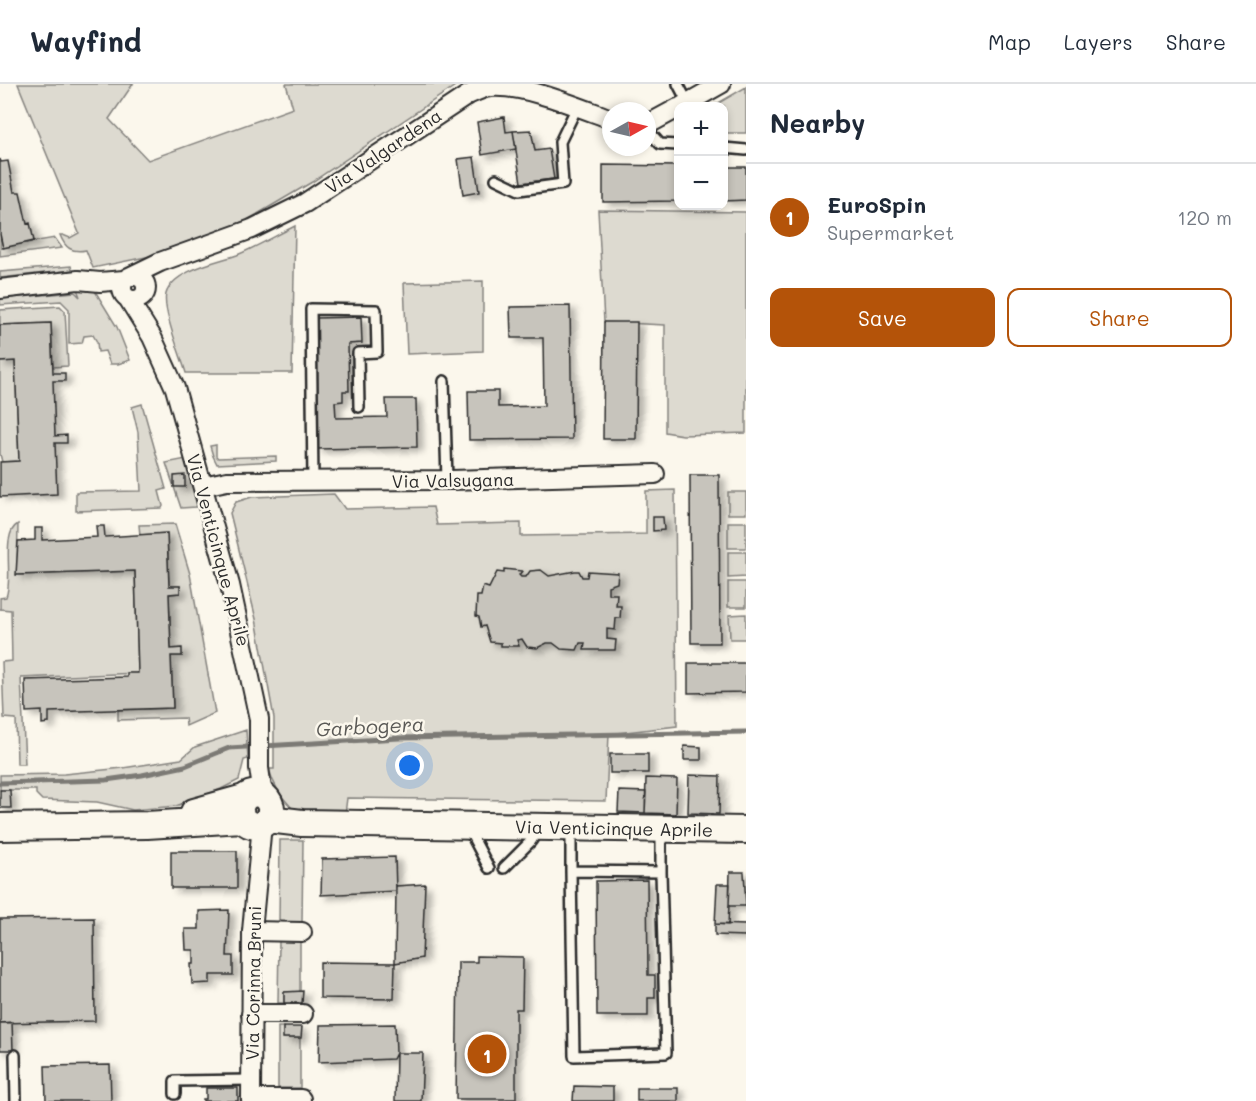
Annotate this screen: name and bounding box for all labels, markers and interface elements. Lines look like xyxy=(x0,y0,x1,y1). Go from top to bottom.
text: Wayfind xyxy=(30,23,141,59)
text: Map xyxy=(988,28,1031,55)
text: Layers xyxy=(1064,28,1133,55)
text: Share xyxy=(1166,28,1226,55)
north arrow xyxy=(602,102,656,156)
map controls xyxy=(674,102,728,210)
button: + xyxy=(674,102,728,156)
street label: Via Valgardena xyxy=(320,103,446,199)
text: Nearby xyxy=(770,106,865,140)
button: − xyxy=(674,156,728,210)
text: EuroSpin xyxy=(827,190,926,219)
text: 1 xyxy=(785,204,794,230)
text: 120 m xyxy=(1177,204,1232,230)
text: Supermarket xyxy=(827,219,954,245)
button: Save xyxy=(770,288,995,347)
button: Share xyxy=(1007,288,1232,347)
street label: Via Venticinque Aprile xyxy=(182,451,256,649)
street label: Via Valsugana xyxy=(391,467,515,493)
water label: Garbogera xyxy=(315,710,425,742)
your location xyxy=(395,751,424,780)
street label: Via Venticinque Aprile xyxy=(515,814,713,842)
street label: Via Corinna Bruni xyxy=(240,906,266,1060)
pin: 1 xyxy=(468,1032,506,1076)

